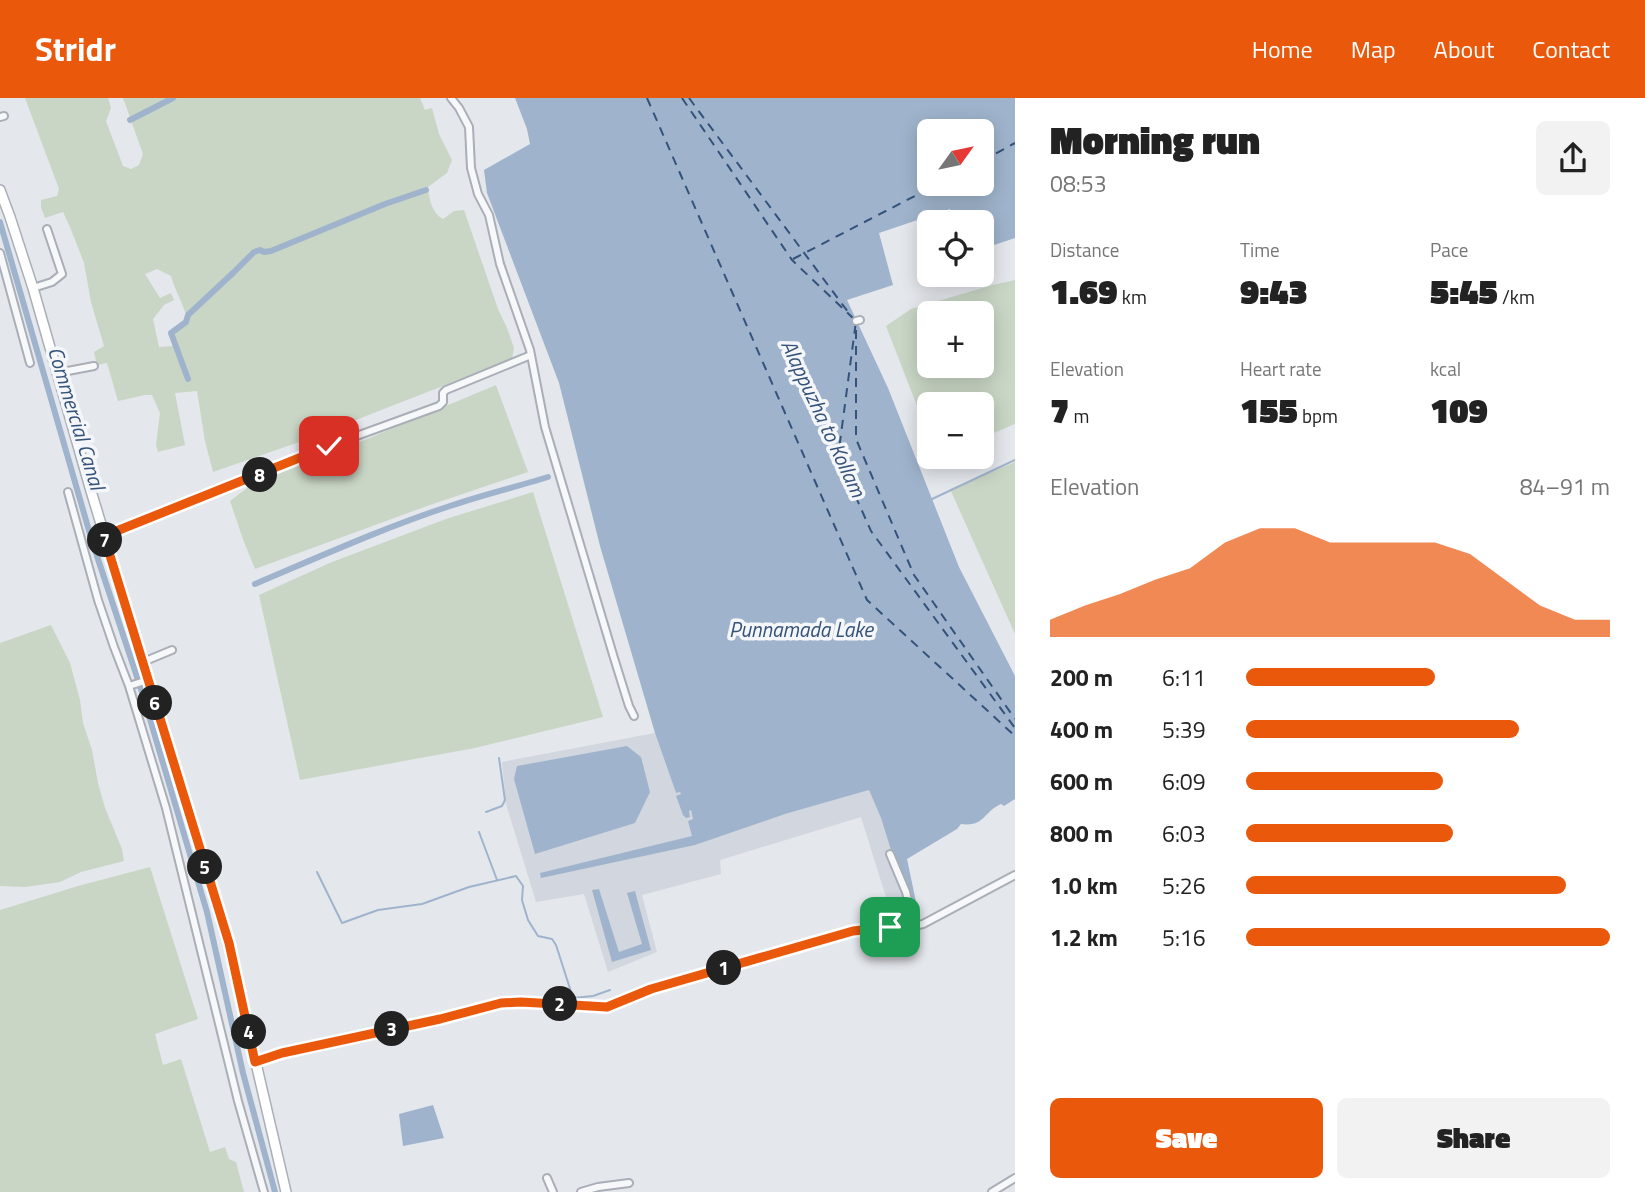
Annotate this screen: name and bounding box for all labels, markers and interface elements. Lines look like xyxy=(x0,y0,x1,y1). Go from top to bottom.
text: Stridr xyxy=(35,24,116,74)
text: Home xyxy=(1252,31,1313,67)
text: Map xyxy=(1351,31,1396,67)
text: About xyxy=(1434,31,1494,67)
text: Contact xyxy=(1532,31,1610,67)
text: Morning run xyxy=(1050,111,1260,169)
north arrow xyxy=(917,119,994,196)
map controls xyxy=(917,119,994,469)
button: share xyxy=(1536,121,1610,195)
text: 08:53 xyxy=(1050,166,1107,201)
button: locate xyxy=(917,210,994,287)
text: Distance xyxy=(1050,235,1119,264)
text: Time xyxy=(1240,235,1280,264)
text: Pace xyxy=(1430,235,1468,264)
text: 1.69 xyxy=(1050,264,1118,318)
text: 9:43 xyxy=(1240,264,1308,318)
text: 5:45 xyxy=(1430,264,1498,318)
text: km xyxy=(1118,282,1147,311)
text: /km xyxy=(1498,282,1535,311)
button: + xyxy=(917,301,994,378)
water label: Alappuzha to Kollam xyxy=(773,334,875,503)
water label: Commercial Canal xyxy=(40,342,115,496)
text: Elevation xyxy=(1050,354,1124,383)
text: Heart rate xyxy=(1240,354,1322,383)
text: kcal xyxy=(1430,354,1461,383)
text: 7 xyxy=(1050,383,1069,437)
text: 155 xyxy=(1240,383,1298,437)
text: 109 xyxy=(1430,383,1488,437)
button: − xyxy=(917,392,994,469)
text: m xyxy=(1069,401,1089,430)
text: bpm xyxy=(1298,401,1338,430)
pin xyxy=(299,416,359,476)
icon: check xyxy=(310,427,348,465)
pin: 8 xyxy=(243,458,278,492)
text: 8 xyxy=(254,460,265,489)
text: Elevation xyxy=(1050,469,1139,504)
text: 84–91 m xyxy=(1520,469,1610,504)
pin: 7 xyxy=(88,522,122,558)
text: 7 xyxy=(99,525,110,554)
water label: Punnamada Lake xyxy=(729,613,874,645)
text: 200 m xyxy=(1050,660,1113,695)
text: 6:11 xyxy=(1162,660,1206,695)
pin: 6 xyxy=(138,686,172,720)
text: 6 xyxy=(149,688,160,717)
text: 400 m xyxy=(1050,712,1113,747)
text: 5:39 xyxy=(1162,712,1206,747)
text: 600 m xyxy=(1050,764,1113,799)
text: 6:09 xyxy=(1162,764,1206,799)
text: 800 m xyxy=(1050,816,1113,851)
text: 6:03 xyxy=(1162,816,1206,851)
pin: 5 xyxy=(188,850,222,884)
text: 5 xyxy=(199,852,210,881)
text: 1.0 km xyxy=(1050,868,1118,903)
text: 5:26 xyxy=(1162,868,1206,903)
pin xyxy=(860,897,920,957)
icon: arrive xyxy=(871,908,909,946)
text: 1.2 km xyxy=(1050,920,1118,955)
text: 5:16 xyxy=(1162,920,1206,955)
pin: 1 xyxy=(706,950,742,986)
text: 1 xyxy=(718,953,729,982)
pin: 2 xyxy=(542,986,578,1021)
text: 2 xyxy=(554,989,565,1018)
pin: 3 xyxy=(374,1012,410,1046)
pin: 4 xyxy=(232,1014,266,1049)
text: 3 xyxy=(386,1014,397,1043)
text: 4 xyxy=(243,1017,254,1046)
button: Save xyxy=(1050,1098,1323,1178)
button: Share xyxy=(1337,1098,1610,1178)

